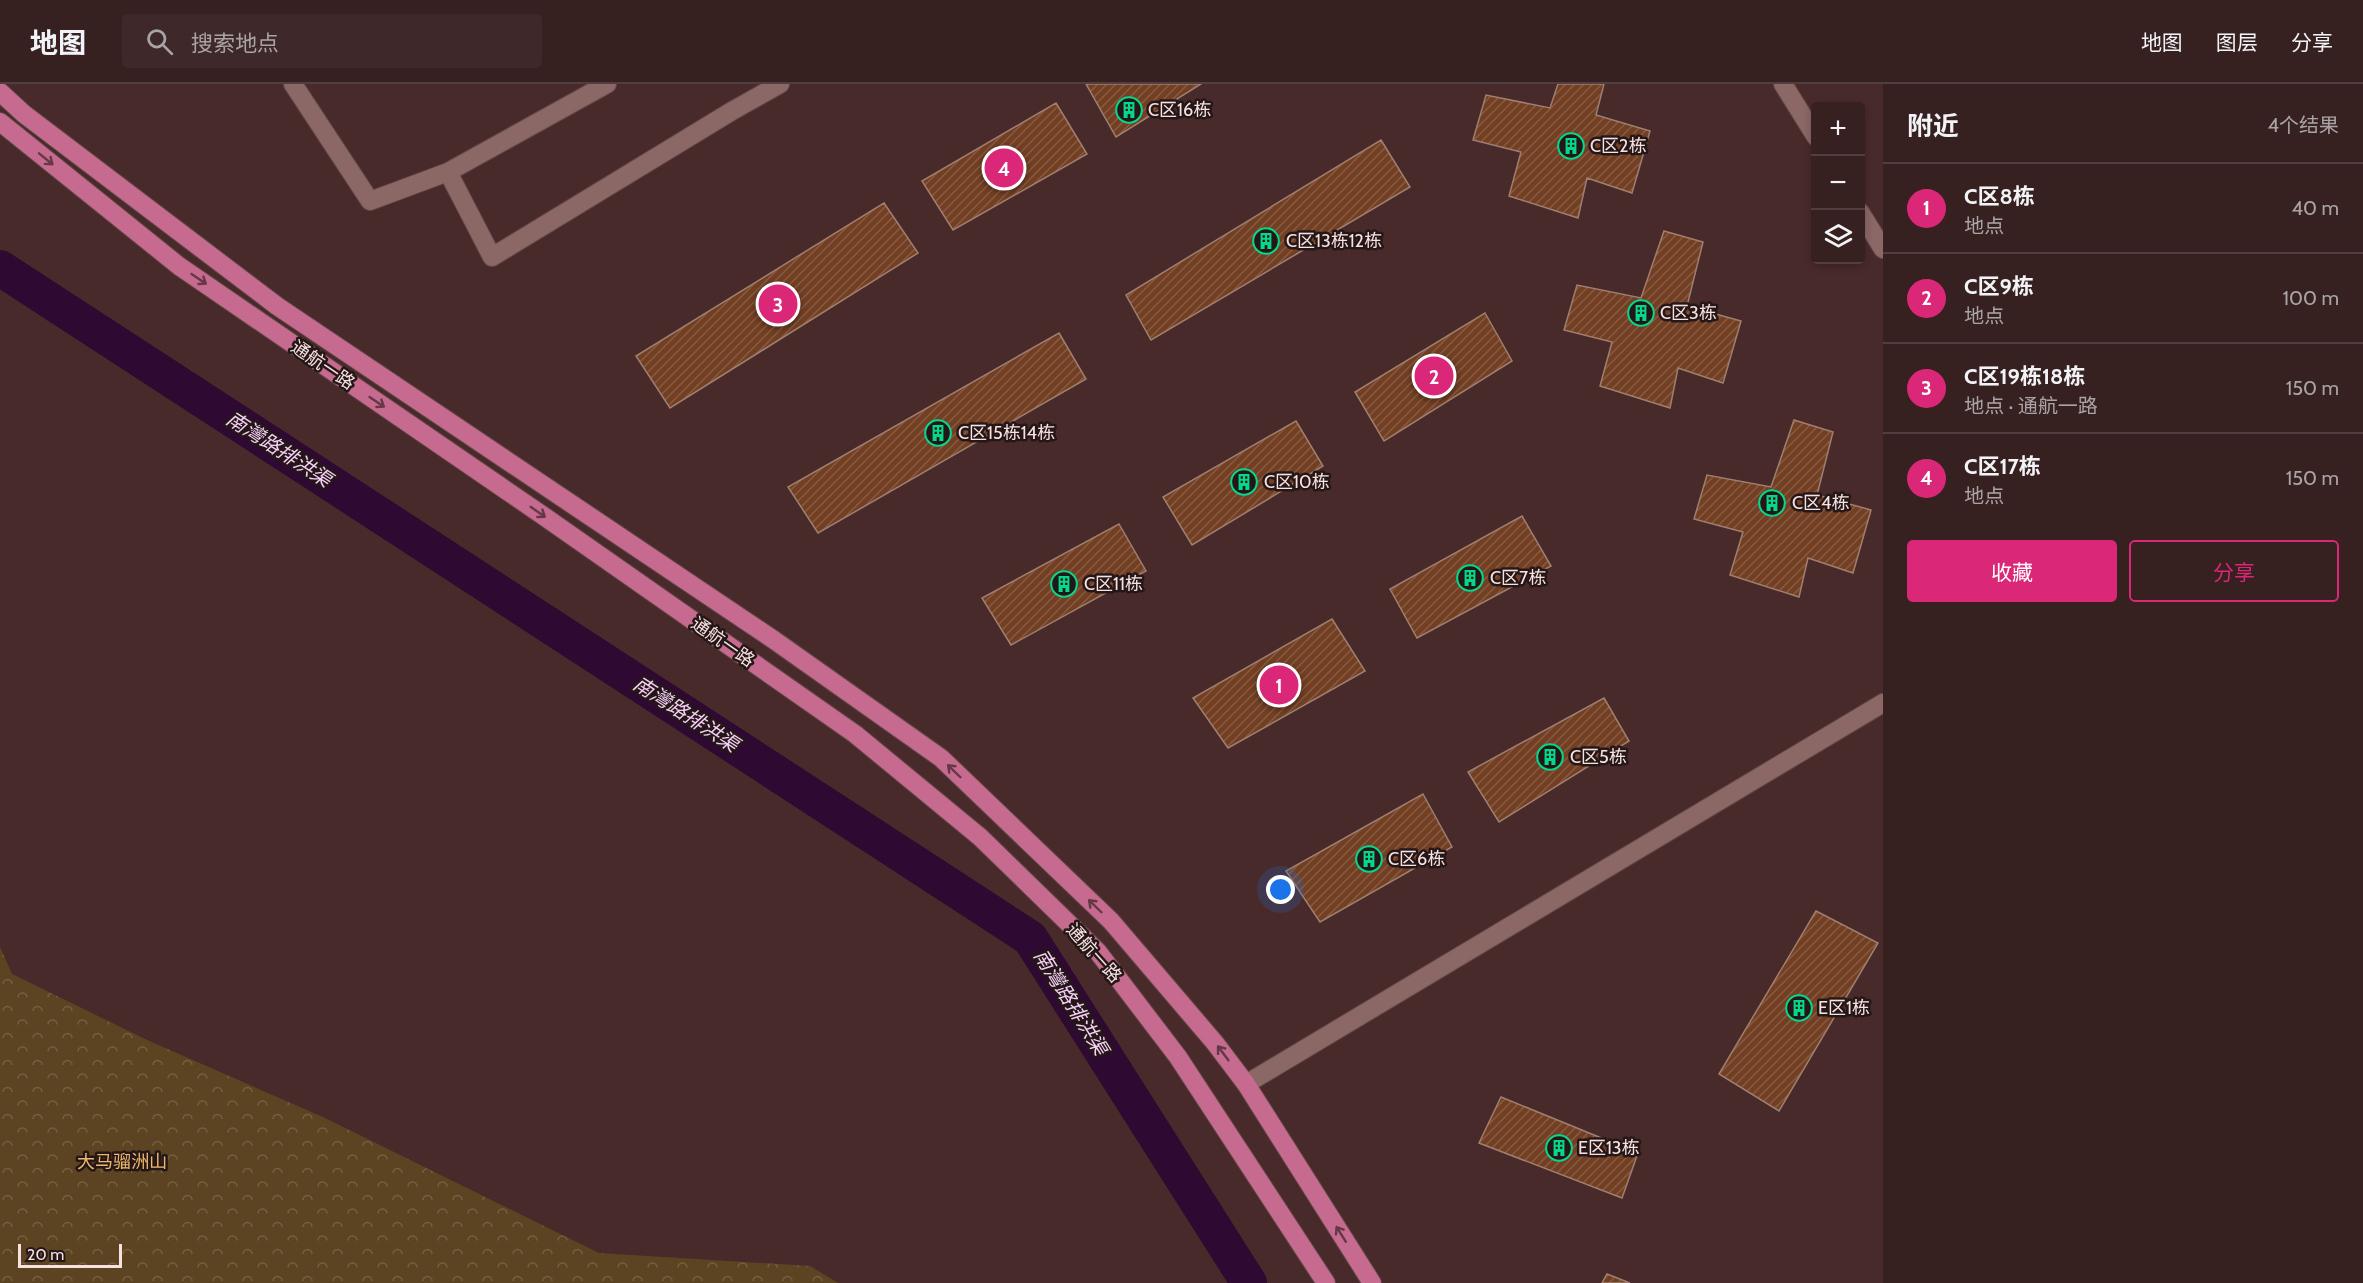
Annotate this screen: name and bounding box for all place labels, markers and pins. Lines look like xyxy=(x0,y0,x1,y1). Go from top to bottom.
building icon: C区16栋 xyxy=(1114,95,1144,125)
place label: C区16栋 xyxy=(1148,99,1211,121)
building icon: C区2栋 xyxy=(1556,131,1586,161)
place label: C区2栋 xyxy=(1590,135,1647,157)
pin: 4 xyxy=(984,146,1024,190)
building icon: C区13栋12栋 xyxy=(1251,226,1281,256)
place label: C区13栋12栋 xyxy=(1286,230,1382,252)
pin: 3 xyxy=(758,282,798,326)
building icon: C区3栋 xyxy=(1626,298,1656,328)
place label: C区3栋 xyxy=(1660,302,1717,324)
pin: 2 xyxy=(1414,354,1454,398)
building icon: C区15栋14栋 xyxy=(923,418,953,448)
place label: C区15栋14栋 xyxy=(958,422,1055,444)
building icon: C区10栋 xyxy=(1229,467,1259,497)
place label: C区10栋 xyxy=(1264,471,1330,493)
building icon: C区4栋 xyxy=(1757,488,1787,518)
place label: C区4栋 xyxy=(1792,492,1850,514)
building icon: C区7栋 xyxy=(1455,563,1485,593)
place label: C区7栋 xyxy=(1490,567,1546,589)
building icon: C区11栋 xyxy=(1049,569,1079,599)
place label: C区11栋 xyxy=(1084,573,1143,595)
pin: 1 xyxy=(1260,662,1298,708)
building icon: C区5栋 xyxy=(1535,742,1565,772)
place label: C区5栋 xyxy=(1570,746,1627,768)
building icon: C区6栋 xyxy=(1354,844,1384,874)
place label: C区6栋 xyxy=(1388,848,1445,870)
building icon: E区1栋 xyxy=(1784,993,1814,1023)
place label: E区1栋 xyxy=(1818,997,1870,1019)
building icon: E区13栋 xyxy=(1544,1133,1574,1163)
place label: E区13栋 xyxy=(1578,1137,1640,1159)

